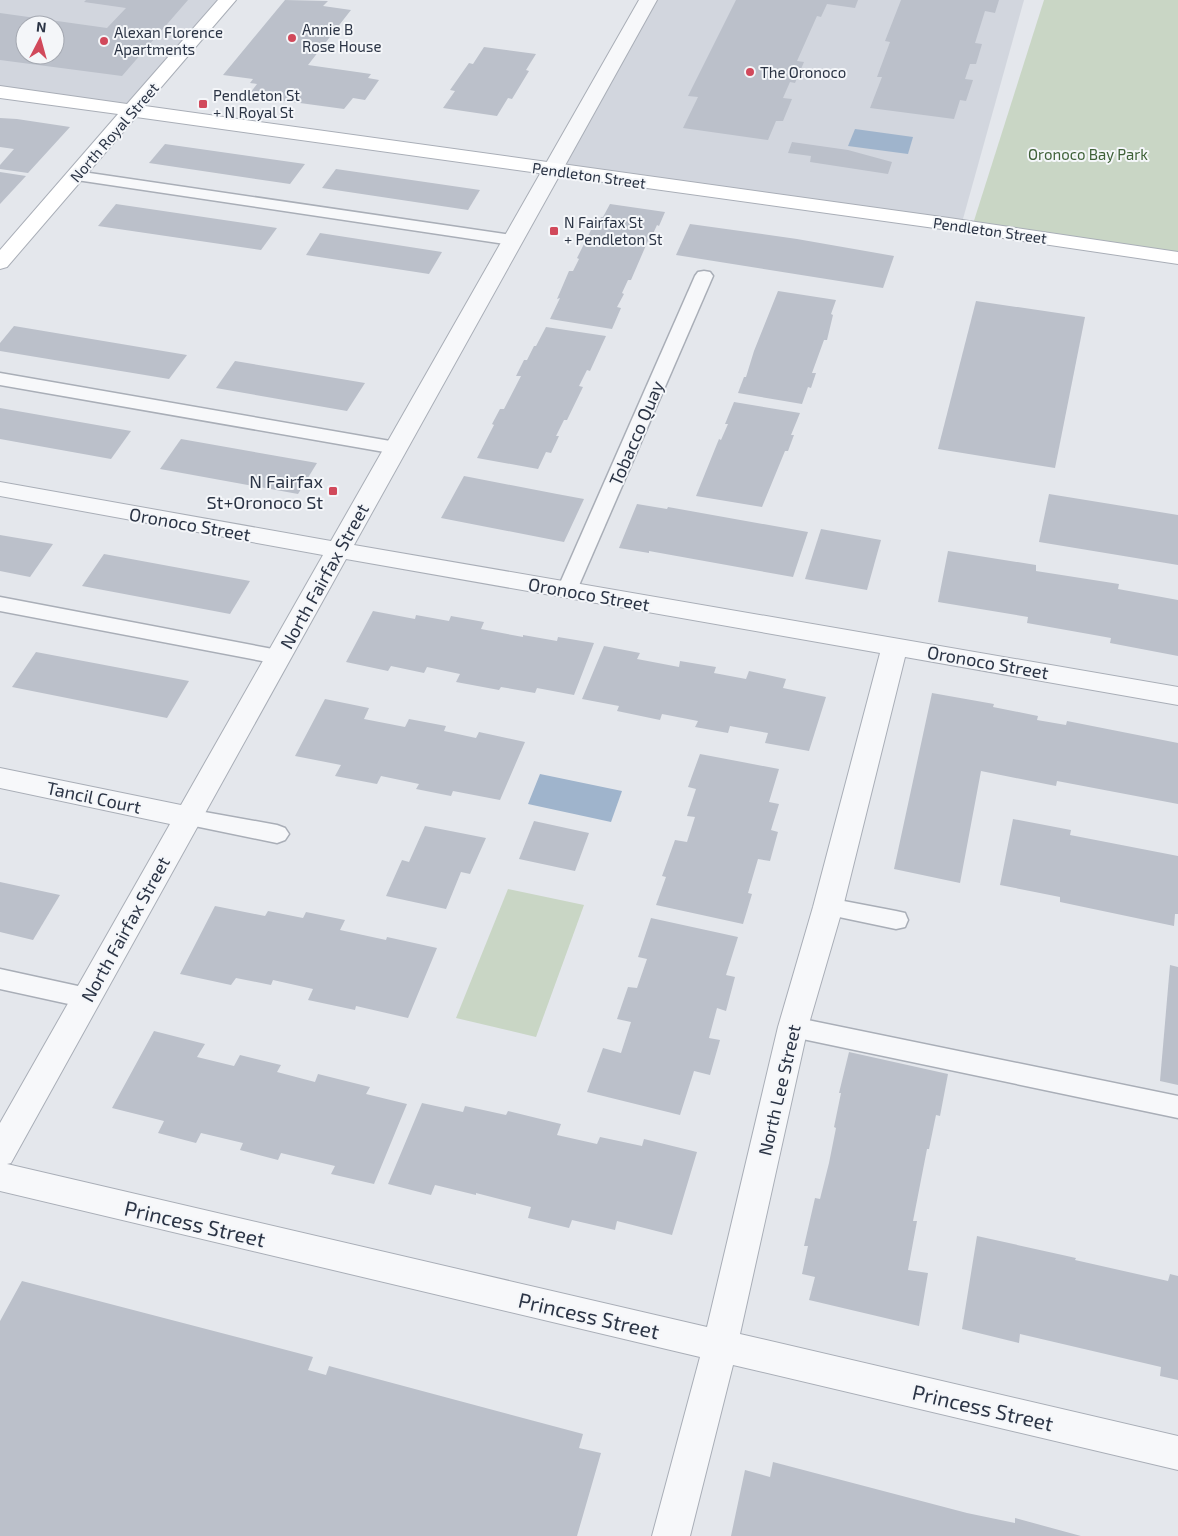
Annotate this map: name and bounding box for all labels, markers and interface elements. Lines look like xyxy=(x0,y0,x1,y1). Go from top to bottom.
north arrow xyxy=(15,15,65,65)
text: N xyxy=(35,18,47,36)
place label: Annie B Rose House xyxy=(302,20,382,55)
place label: Alexan Florence Apartments xyxy=(114,23,223,58)
marker: Annie B Rose House xyxy=(286,32,298,44)
marker: Alexan Florence Apartments xyxy=(98,35,110,47)
place label: The Oronoco xyxy=(760,63,846,81)
marker: The Oronoco xyxy=(744,66,756,78)
street label: North Royal Street xyxy=(66,78,162,185)
place label: Pendleton St + N Royal St xyxy=(213,86,300,121)
marker: Pendleton St + N Royal St xyxy=(197,98,209,110)
park label: Oronoco Bay Park xyxy=(1028,145,1148,163)
street label: Pendleton Street xyxy=(531,158,647,192)
place label: N Fairfax St + Pendleton St xyxy=(564,213,663,248)
street label: Pendleton Street xyxy=(932,213,1048,247)
marker: N Fairfax St + Pendleton St xyxy=(548,225,560,237)
street label: Tobacco Quay xyxy=(604,377,668,489)
place label: N Fairfax St+Oronoco St xyxy=(207,470,323,513)
marker: N Fairfax St+Oronoco St xyxy=(327,485,339,497)
street label: North Fairfax Street xyxy=(275,499,373,652)
street label: Oronoco Street xyxy=(128,503,253,546)
street label: Oronoco Street xyxy=(527,573,652,616)
street label: Oronoco Street xyxy=(926,641,1051,684)
street label: Tancil Court xyxy=(45,776,143,818)
street label: North Fairfax Street xyxy=(76,852,174,1005)
street label: North Lee Street xyxy=(753,1022,805,1158)
street label: Princess Street xyxy=(122,1195,268,1251)
street label: Princess Street xyxy=(516,1287,662,1343)
street label: Princess Street xyxy=(910,1379,1056,1435)

